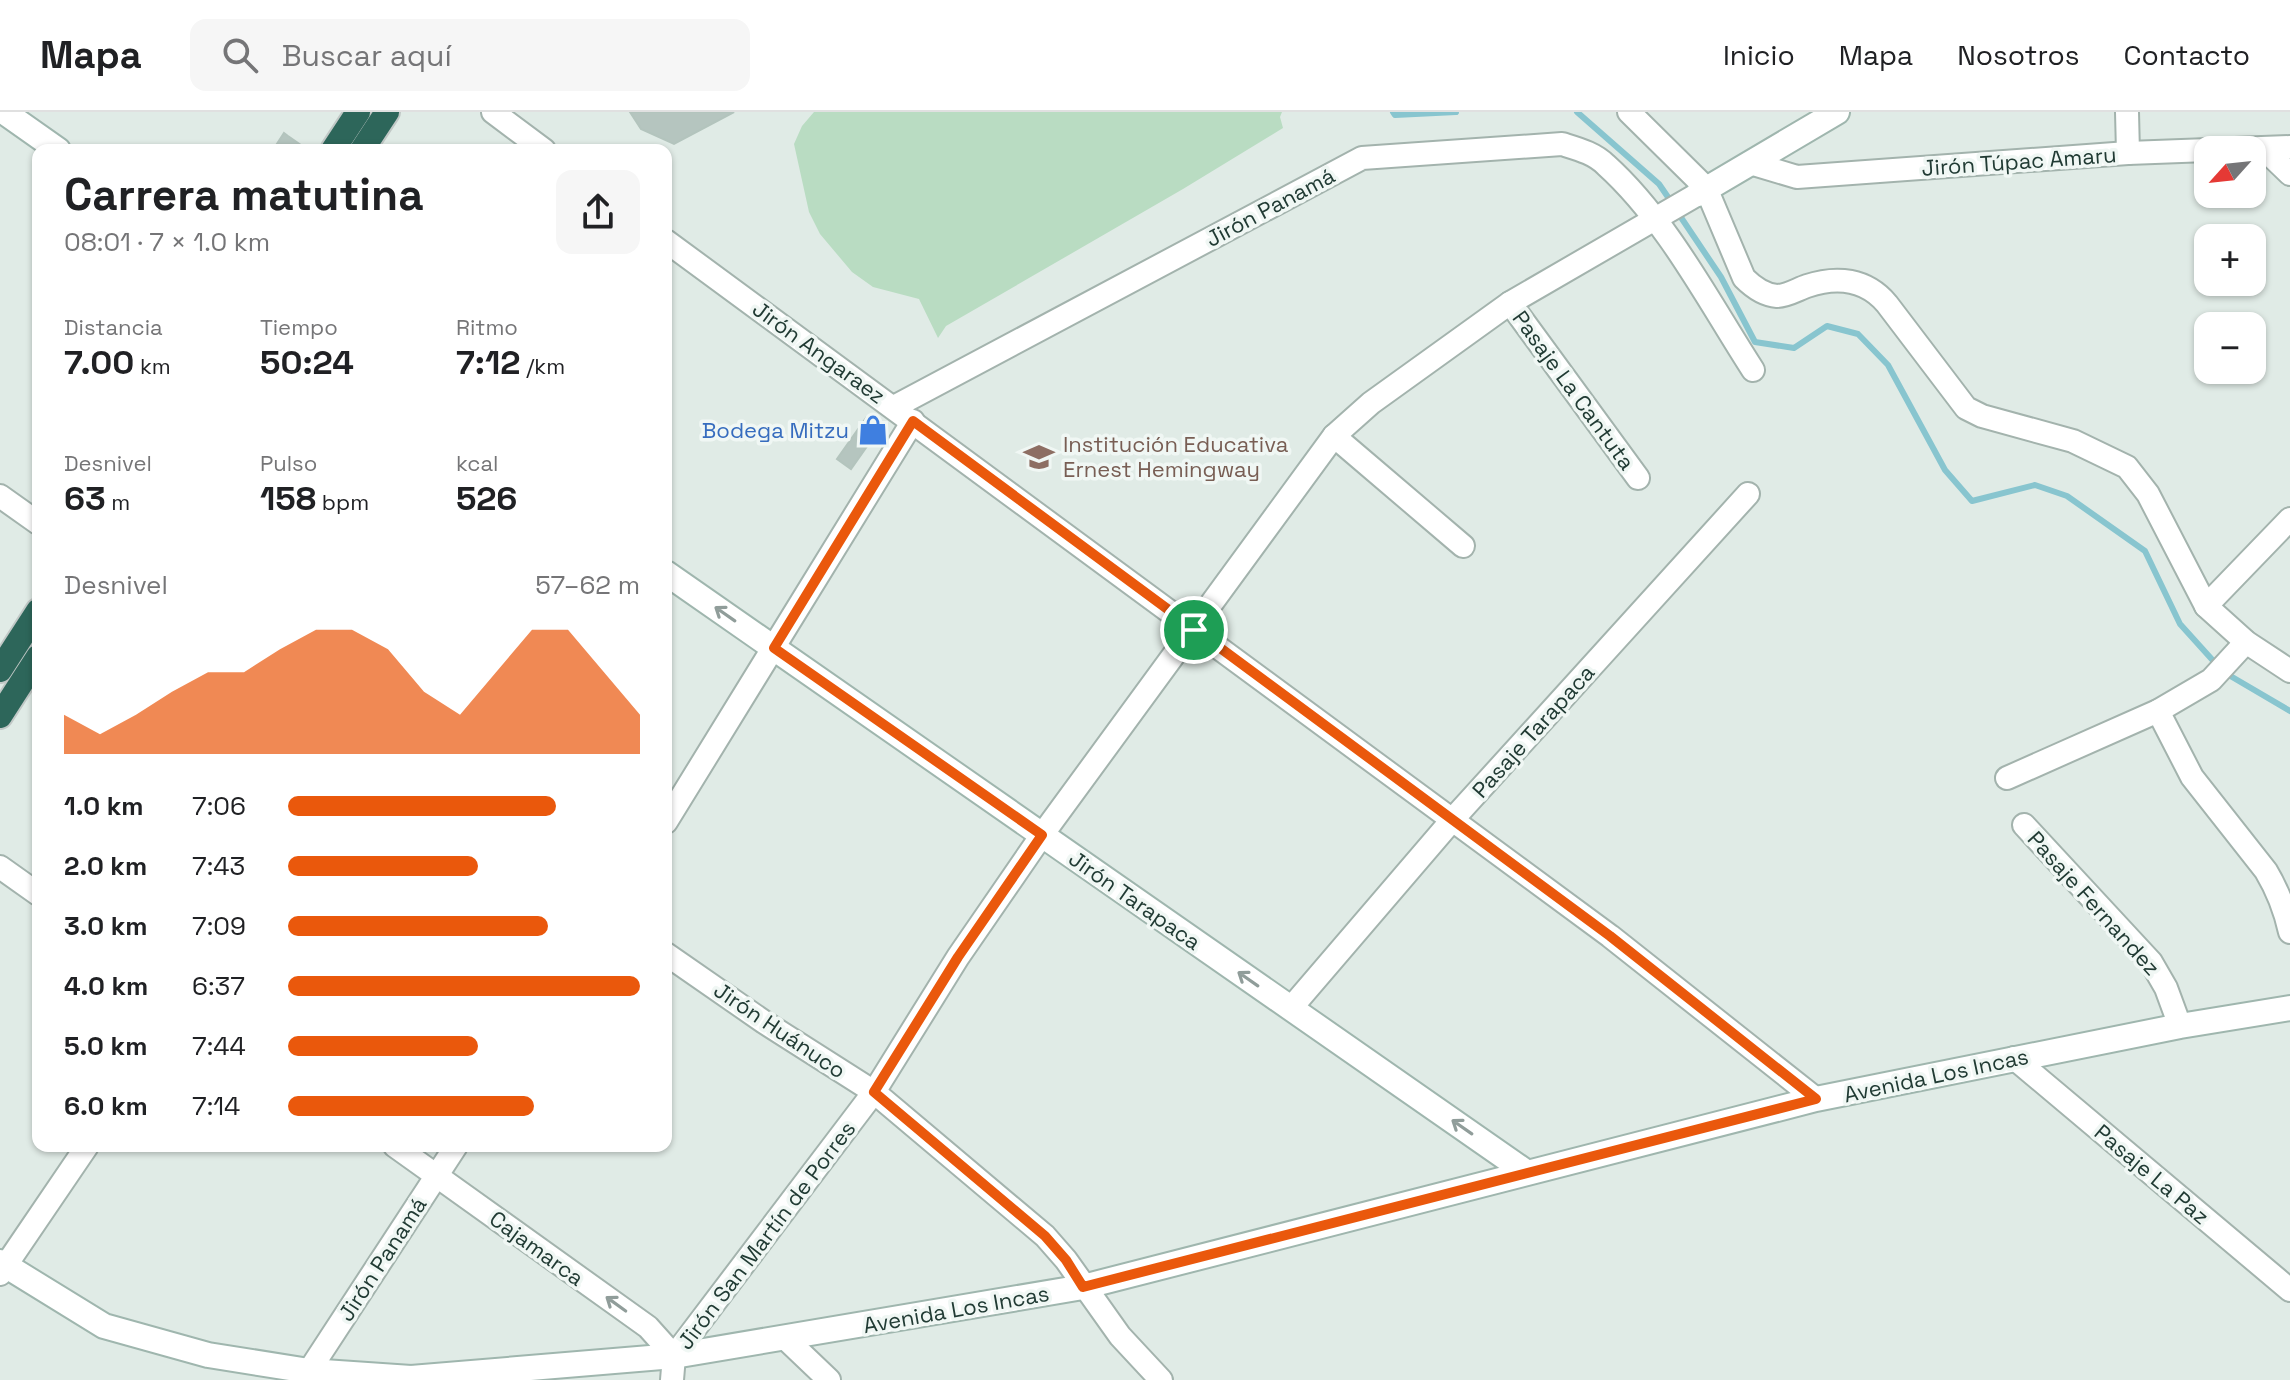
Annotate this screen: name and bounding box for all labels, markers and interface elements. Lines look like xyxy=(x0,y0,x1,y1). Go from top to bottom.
search box xyxy=(190,19,750,91)
text: Mapa xyxy=(40,31,142,79)
icon: search xyxy=(218,33,262,77)
text: Buscar aquí xyxy=(282,36,452,75)
text: Inicio xyxy=(1723,37,1795,73)
text: Mapa xyxy=(1839,37,1913,73)
text: Nosotros xyxy=(1957,37,2080,73)
text: Contacto xyxy=(2124,37,2250,73)
north arrow xyxy=(2194,136,2266,208)
map controls xyxy=(2194,136,2266,384)
street label: Jirón Túpac Amaru xyxy=(1921,140,2117,182)
street label: Jirón Panamá xyxy=(1201,161,1340,253)
text: Carrera matutina xyxy=(64,167,424,223)
button: share xyxy=(556,170,640,254)
button: + xyxy=(2194,224,2266,296)
text: 08:01 · 7 × 1.0 km xyxy=(64,225,270,259)
street label: Jirón Angaraez xyxy=(747,294,891,410)
street label: Pasaje La Cantuta xyxy=(1507,305,1641,476)
button: − xyxy=(2194,312,2266,384)
text: Distancia xyxy=(64,313,163,341)
text: Tiempo xyxy=(260,313,338,341)
text: Ritmo xyxy=(456,313,518,341)
text: 7.00 xyxy=(64,341,134,384)
text: 50:24 xyxy=(260,341,354,384)
text: 7:12 xyxy=(456,341,521,384)
text: km xyxy=(134,352,171,380)
text: /km xyxy=(521,352,565,380)
shop icon: Bodega Mitzu xyxy=(856,413,890,447)
place label: Bodega Mitzu xyxy=(702,416,849,444)
place label: Institución Educativa Ernest Hemingway xyxy=(1063,430,1289,483)
school or university icon: Institución Educativa Ernest Hemingway xyxy=(1022,440,1056,474)
text: Desnivel xyxy=(64,449,152,477)
text: Pulso xyxy=(260,449,317,477)
text: kcal xyxy=(456,449,498,477)
text: 63 xyxy=(64,477,106,520)
text: 158 xyxy=(260,477,316,520)
text: 526 xyxy=(456,477,517,520)
text: m xyxy=(106,488,130,516)
text: bpm xyxy=(316,488,369,516)
text: Desnivel xyxy=(64,568,168,602)
text: 57–62 m xyxy=(535,568,640,602)
pin xyxy=(1160,596,1228,664)
one-way arrow xyxy=(715,606,737,622)
icon: arrive xyxy=(1172,608,1216,652)
street label: Pasaje Tarapaca xyxy=(1466,658,1600,803)
text: 1.0 km xyxy=(64,789,144,823)
text: 7:06 xyxy=(192,789,246,823)
street label: Pasaje Fernandez xyxy=(2022,825,2166,981)
street label: Jirón Tarapaca xyxy=(1063,844,1207,956)
text: 2.0 km xyxy=(64,849,147,883)
text: 7:43 xyxy=(192,849,245,883)
text: 3.0 km xyxy=(64,909,148,943)
text: 7:09 xyxy=(192,909,246,943)
text: 4.0 km xyxy=(64,969,148,1003)
text: 6:37 xyxy=(192,969,245,1003)
one-way arrow xyxy=(1238,971,1260,987)
street label: Jirón Huánuco xyxy=(709,976,851,1084)
text: 5.0 km xyxy=(64,1029,147,1063)
text: 7:44 xyxy=(192,1029,246,1063)
street label: Avenida Los Incas xyxy=(1841,1042,2031,1108)
text: 6.0 km xyxy=(64,1089,148,1123)
text: 7:14 xyxy=(192,1089,240,1123)
street label: Jirón San Martín de Porres xyxy=(671,1115,861,1355)
street label: Pasaje La Paz xyxy=(2089,1118,2215,1230)
one-way arrow xyxy=(1451,1119,1473,1135)
street label: Jirón Panamá xyxy=(331,1191,433,1326)
street label: Cajamarca xyxy=(484,1204,590,1292)
street label: Avenida Los Incas xyxy=(861,1279,1051,1339)
one-way arrow xyxy=(606,1296,627,1313)

